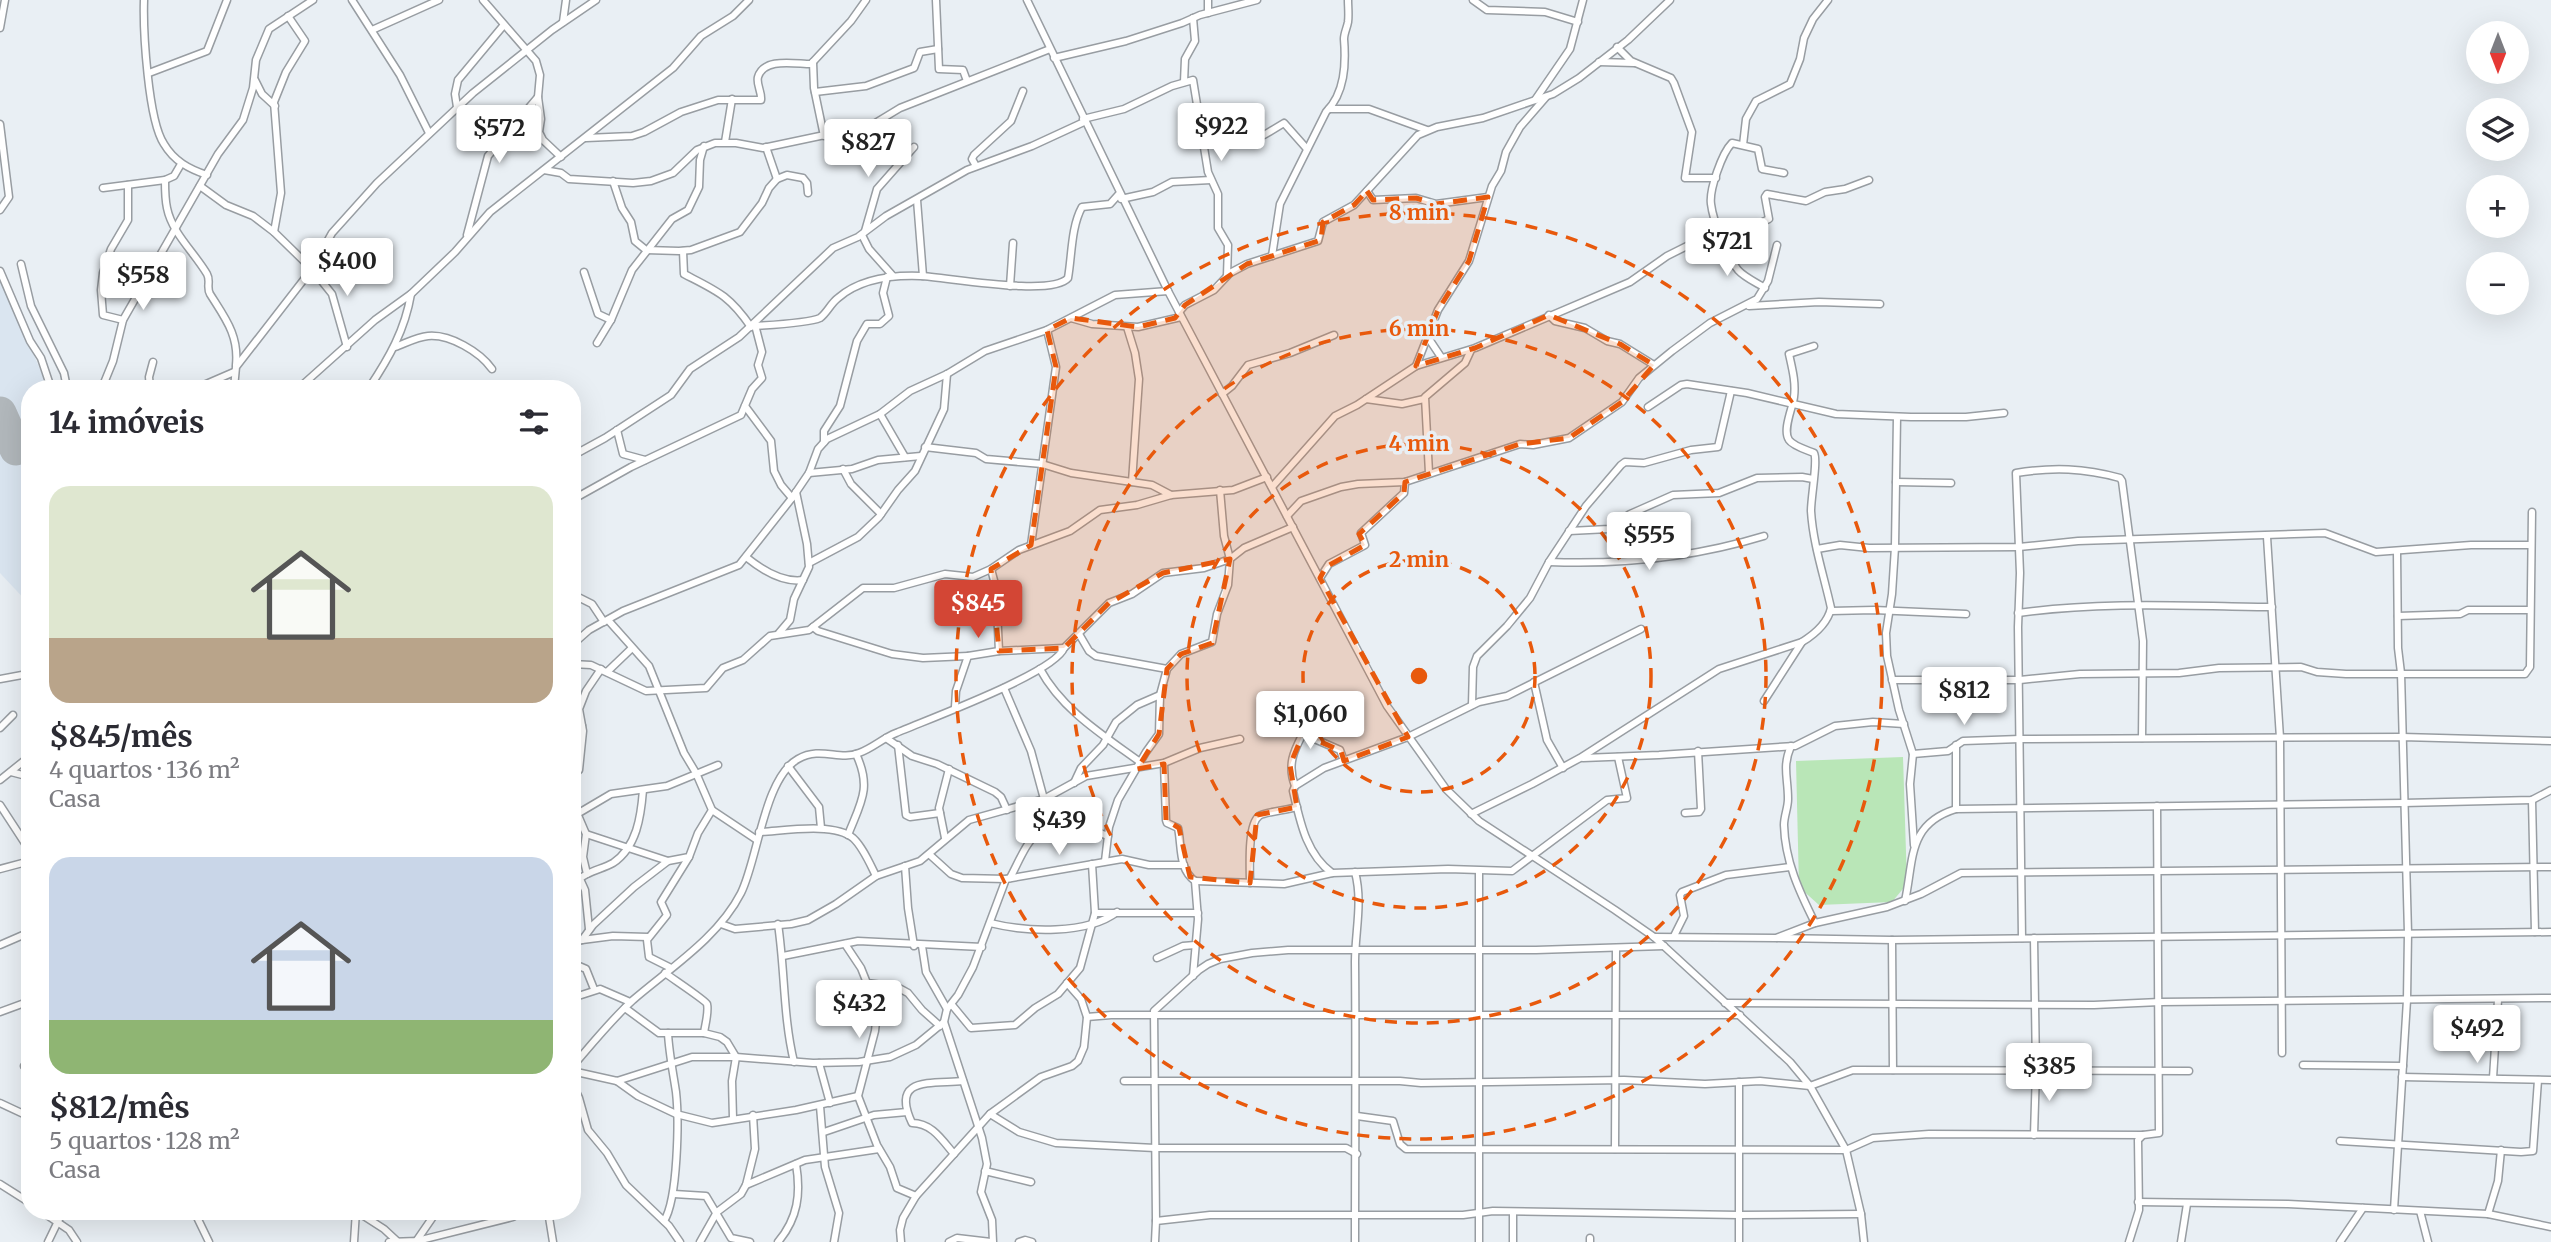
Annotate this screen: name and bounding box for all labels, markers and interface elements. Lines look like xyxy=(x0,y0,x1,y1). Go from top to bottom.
north arrow xyxy=(2466,21,2529,84)
map controls xyxy=(2466,21,2529,315)
button: layers xyxy=(2466,98,2529,161)
pin: $922 xyxy=(1180,104,1262,163)
pin: $572 xyxy=(458,106,540,165)
text: $922 xyxy=(1194,111,1248,140)
text: $572 xyxy=(472,113,526,142)
pin: $827 xyxy=(827,120,909,179)
text: $827 xyxy=(840,127,896,156)
button: + xyxy=(2466,175,2529,238)
text: 8 min xyxy=(1389,199,1449,226)
pin: $721 xyxy=(1686,218,1768,278)
text: $721 xyxy=(1701,226,1753,255)
pin: $400 xyxy=(306,238,388,298)
text: $400 xyxy=(317,246,377,275)
pin: $558 xyxy=(102,252,184,312)
button: − xyxy=(2466,252,2529,315)
text: $558 xyxy=(116,260,170,289)
text: 6 min xyxy=(1389,315,1449,342)
text: 14 imóveis xyxy=(49,403,205,441)
icon: filters xyxy=(515,403,553,441)
text: 4 min xyxy=(1389,430,1449,457)
pin: $555 xyxy=(1608,512,1690,572)
text: $555 xyxy=(1623,520,1675,549)
icon: home xyxy=(238,532,364,658)
text: 2 min xyxy=(1389,546,1449,573)
pin: $845 xyxy=(937,580,1019,640)
text: $845 xyxy=(950,588,1006,617)
centre of rings xyxy=(1407,664,1431,688)
pin: $812 xyxy=(1923,668,2005,727)
text: $812 xyxy=(1938,675,1990,704)
pin: $1,060 xyxy=(1253,692,1367,751)
text: $1,060 xyxy=(1272,699,1348,728)
text: $845/mês xyxy=(49,717,193,755)
text: 4 quartos · 136 m² xyxy=(49,755,240,784)
text: Casa xyxy=(49,784,101,813)
pin: $439 xyxy=(1018,798,1100,857)
text: $439 xyxy=(1032,805,1086,834)
icon: home xyxy=(238,903,364,1029)
pin: $432 xyxy=(818,981,900,1040)
text: $432 xyxy=(832,988,886,1017)
pin: $492 xyxy=(2436,1006,2518,1065)
text: $492 xyxy=(2449,1013,2505,1042)
pin: $385 xyxy=(2008,1044,2090,1103)
text: $385 xyxy=(2022,1051,2076,1080)
text: $812/mês xyxy=(49,1088,190,1126)
text: 5 quartos · 128 m² xyxy=(49,1126,240,1155)
text: Casa xyxy=(49,1155,101,1184)

